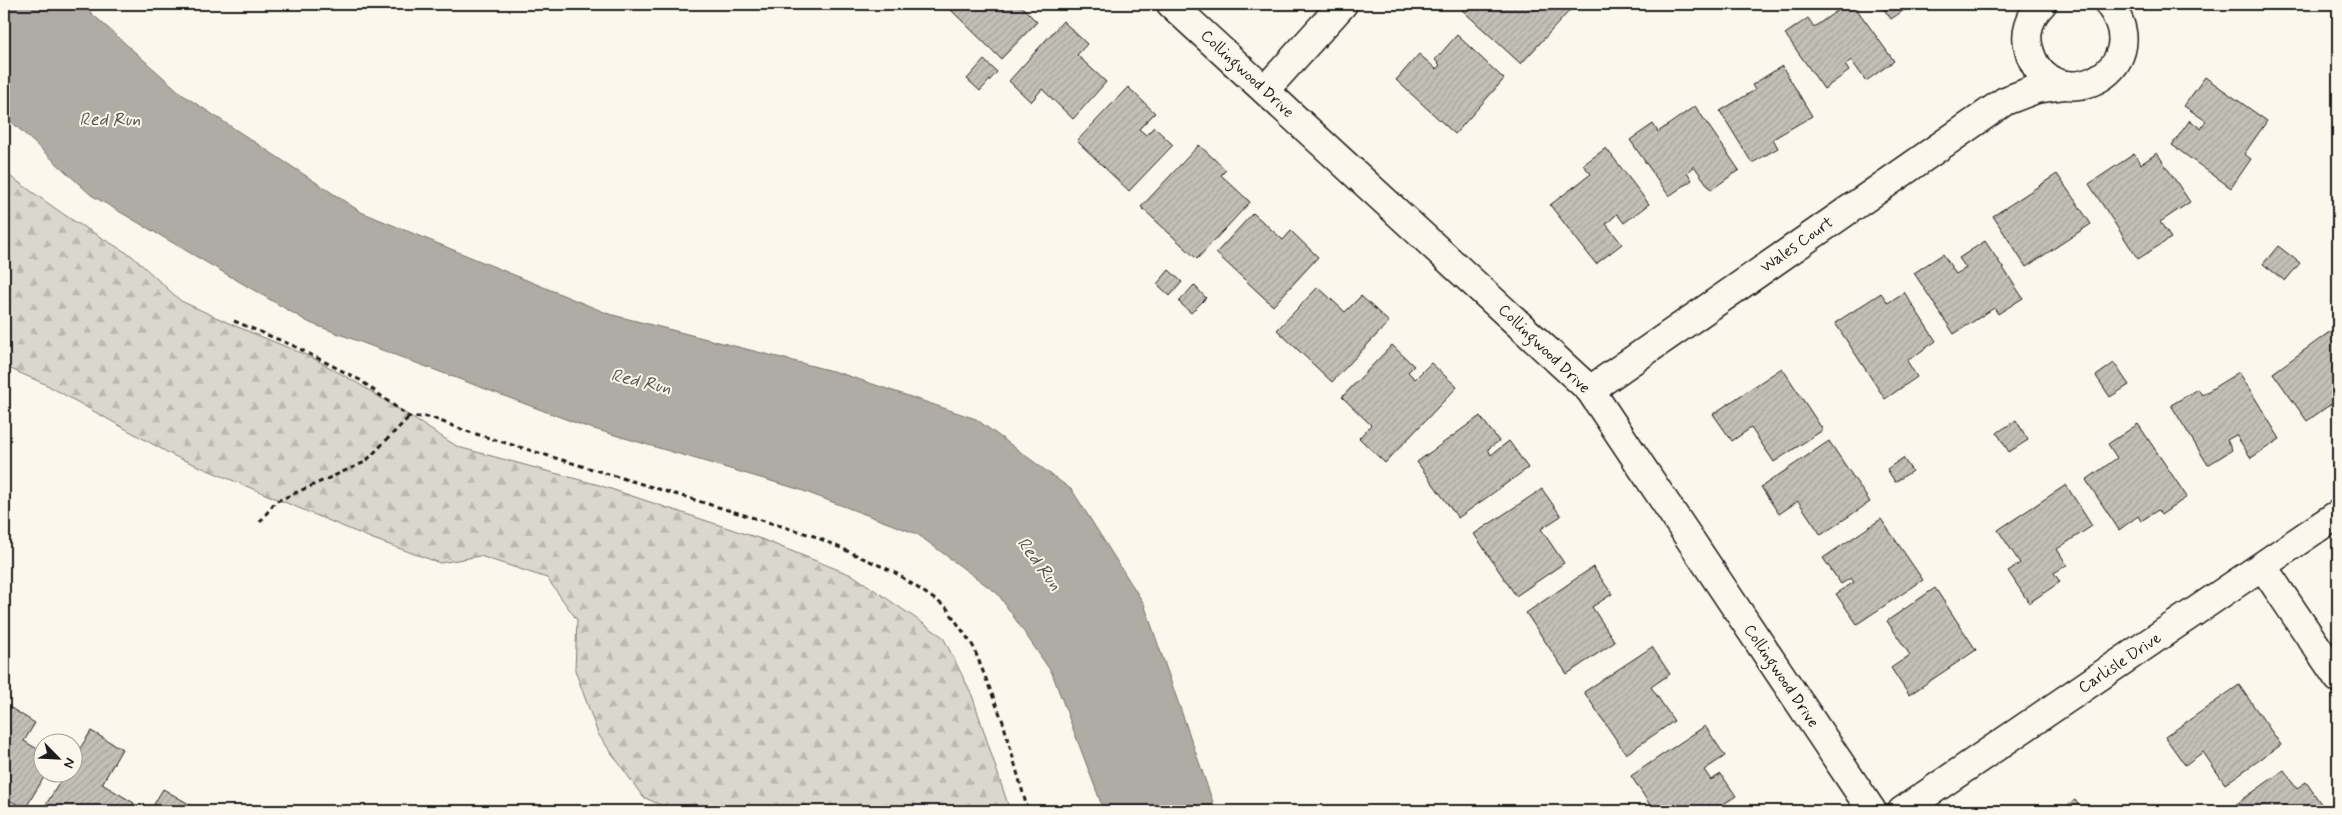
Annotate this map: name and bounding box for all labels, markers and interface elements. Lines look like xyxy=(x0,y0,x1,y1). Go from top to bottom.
street label: Collingwood Drive xyxy=(1195,25,1298,123)
water label: Red Run xyxy=(79,108,141,132)
street label: Wales Court xyxy=(1756,212,1838,278)
street label: Collingwood Drive xyxy=(1493,300,1595,399)
water label: Red Run xyxy=(608,363,674,401)
water label: Red Run xyxy=(1011,532,1067,596)
street label: Collingwood Drive xyxy=(1738,620,1823,732)
street label: Carlisle Drive xyxy=(2074,627,2166,698)
north arrow xyxy=(32,732,82,782)
text: N xyxy=(59,755,79,771)

